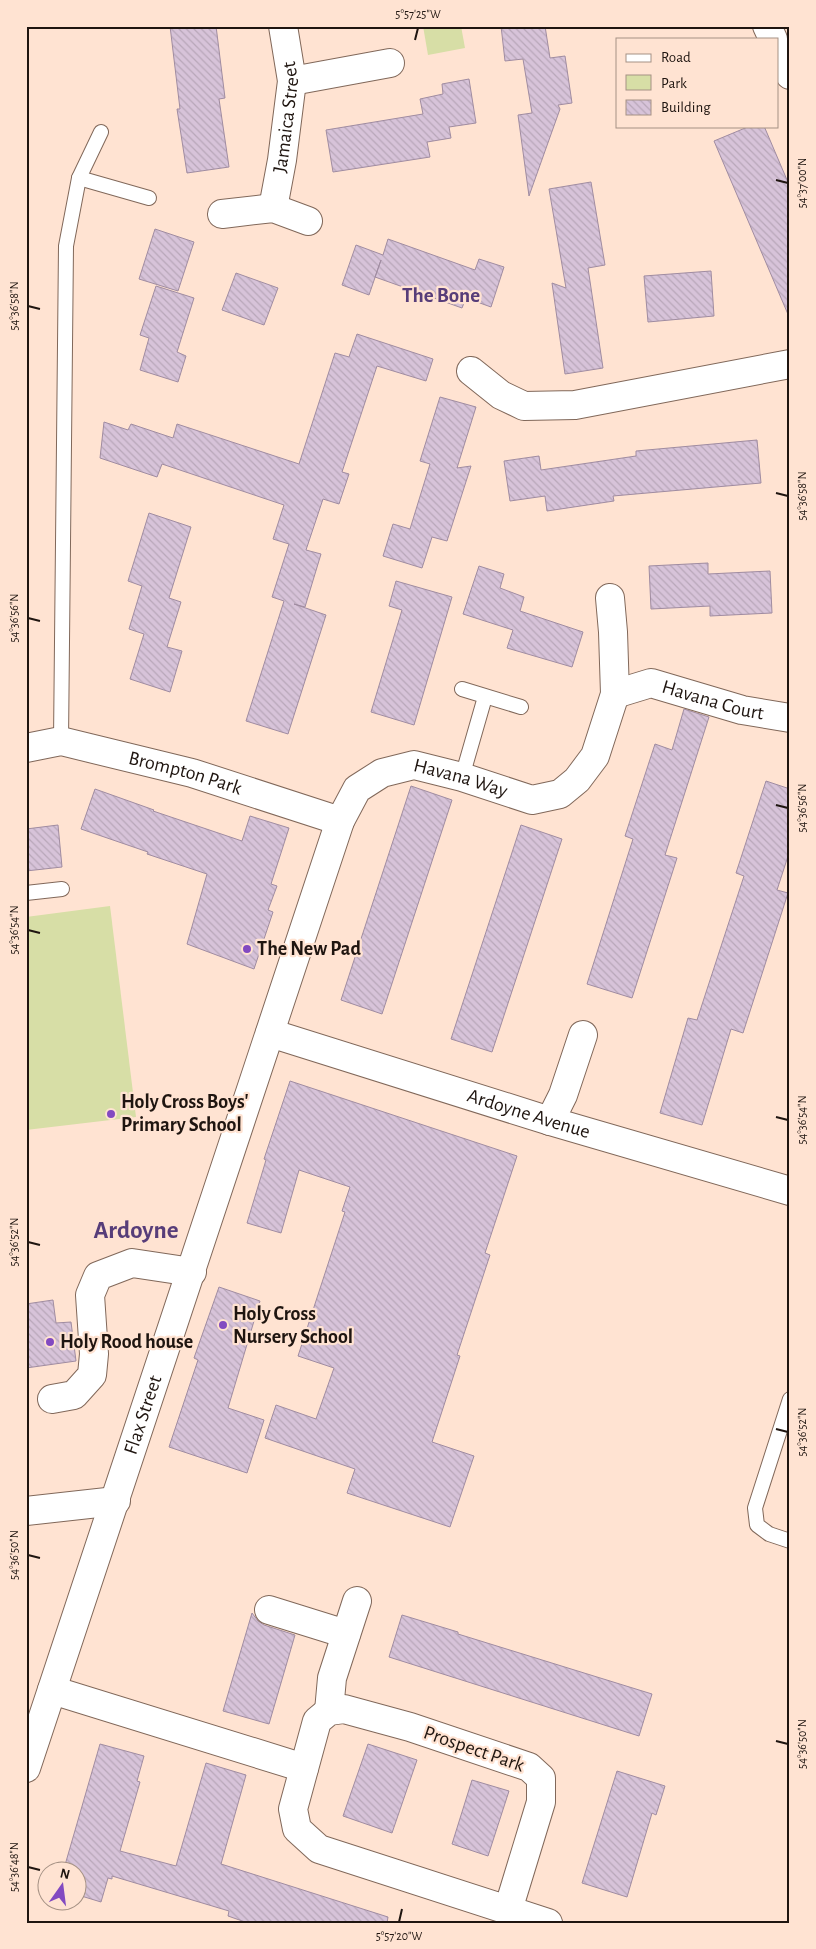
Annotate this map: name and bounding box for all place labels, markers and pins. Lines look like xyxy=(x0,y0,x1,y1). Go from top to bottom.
place label: The New Pad xyxy=(257,939,361,959)
marker: The New Pad xyxy=(241,943,253,955)
place label: Holy Cross Boys' Primary School xyxy=(121,1092,249,1135)
marker: Holy Cross Boys' Primary School xyxy=(105,1108,117,1120)
place label: Holy Cross Nursery School xyxy=(233,1304,353,1347)
marker: Holy Cross Nursery School xyxy=(217,1319,229,1331)
place label: Holy Rood house xyxy=(60,1332,193,1352)
marker: Holy Rood house xyxy=(44,1336,56,1348)

